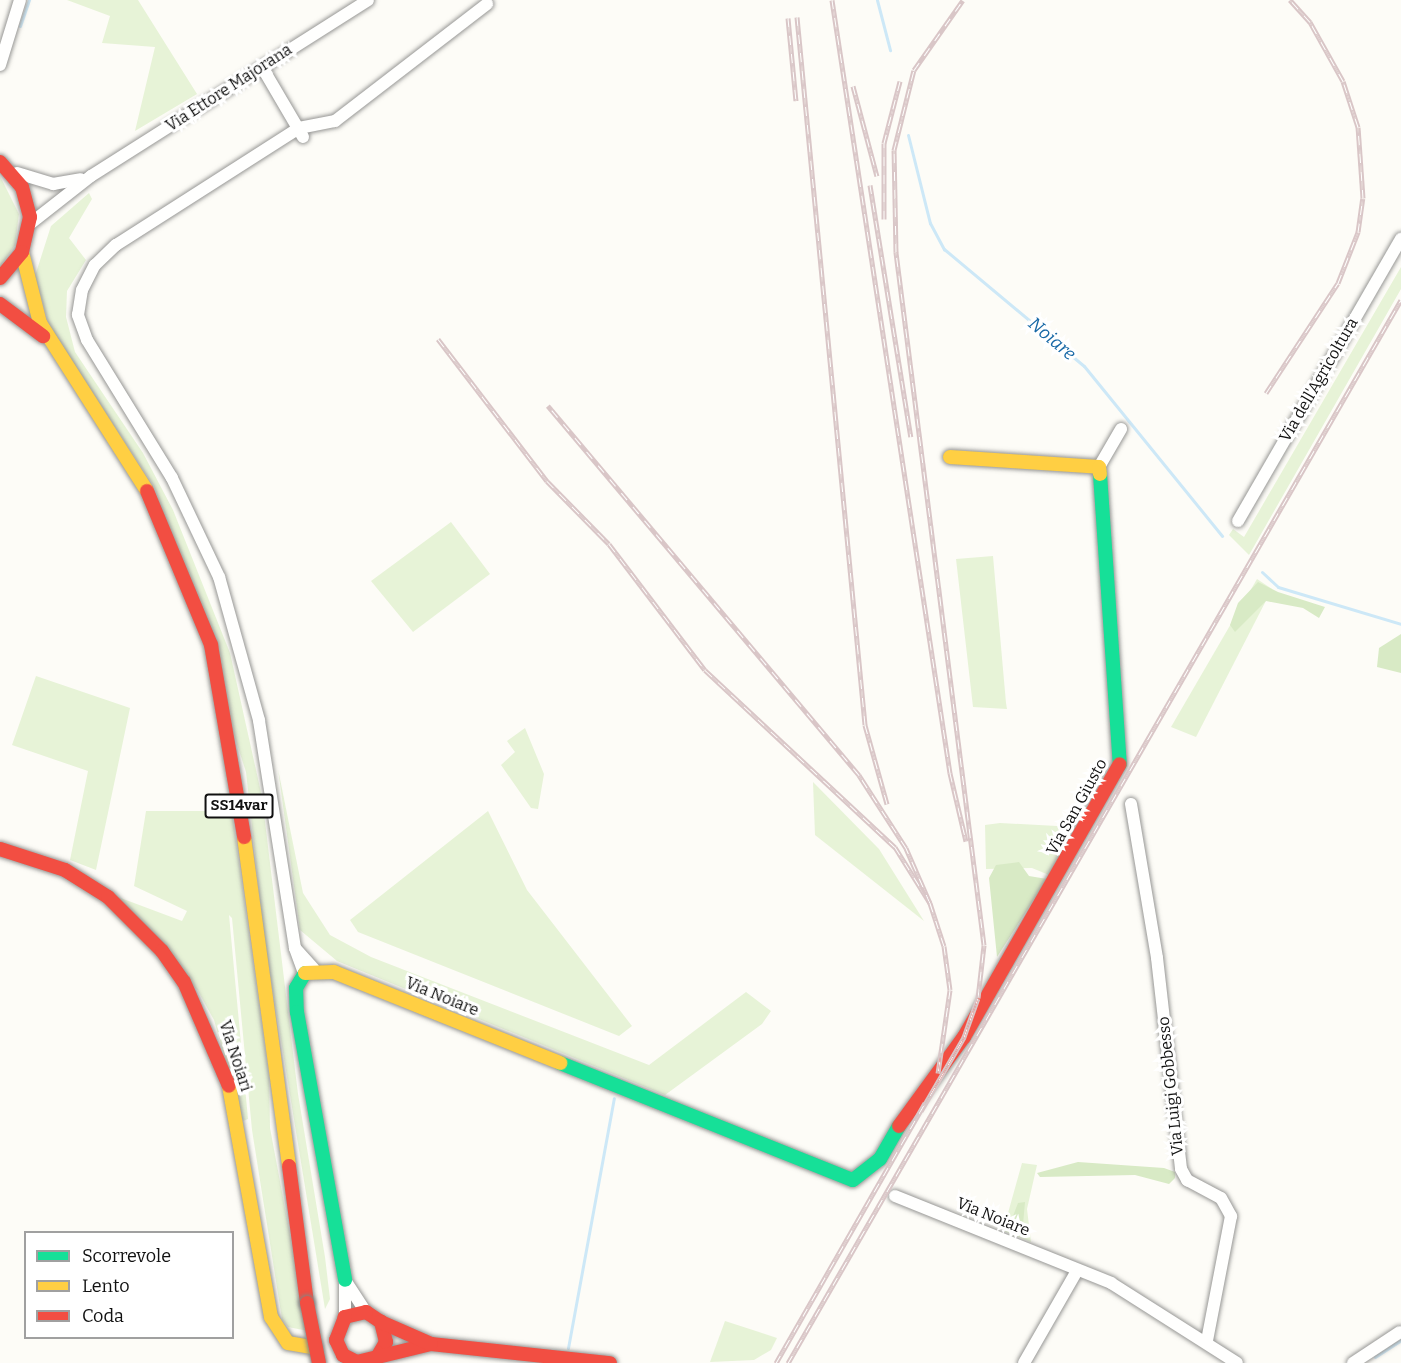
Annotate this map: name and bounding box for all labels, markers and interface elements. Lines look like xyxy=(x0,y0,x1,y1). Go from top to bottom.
street label: Via Ettore Majorana xyxy=(162,40,296,136)
water label: Noiare xyxy=(1024,313,1080,365)
street label: Via dell'Agricoltura xyxy=(1276,314,1362,446)
street label: Via San Giusto xyxy=(1043,756,1111,858)
road number: SS14var xyxy=(204,794,274,818)
street label: Via Noiare xyxy=(403,974,481,1020)
street label: Via Luigi Gobbesso xyxy=(1154,1016,1188,1156)
street label: Via Noiari xyxy=(215,1018,255,1094)
street label: Via Noiare xyxy=(954,1194,1032,1240)
legend xyxy=(24,1231,234,1339)
text: Scorrevole xyxy=(82,1245,171,1267)
text: Lento xyxy=(82,1275,130,1297)
text: Coda xyxy=(82,1305,124,1327)

